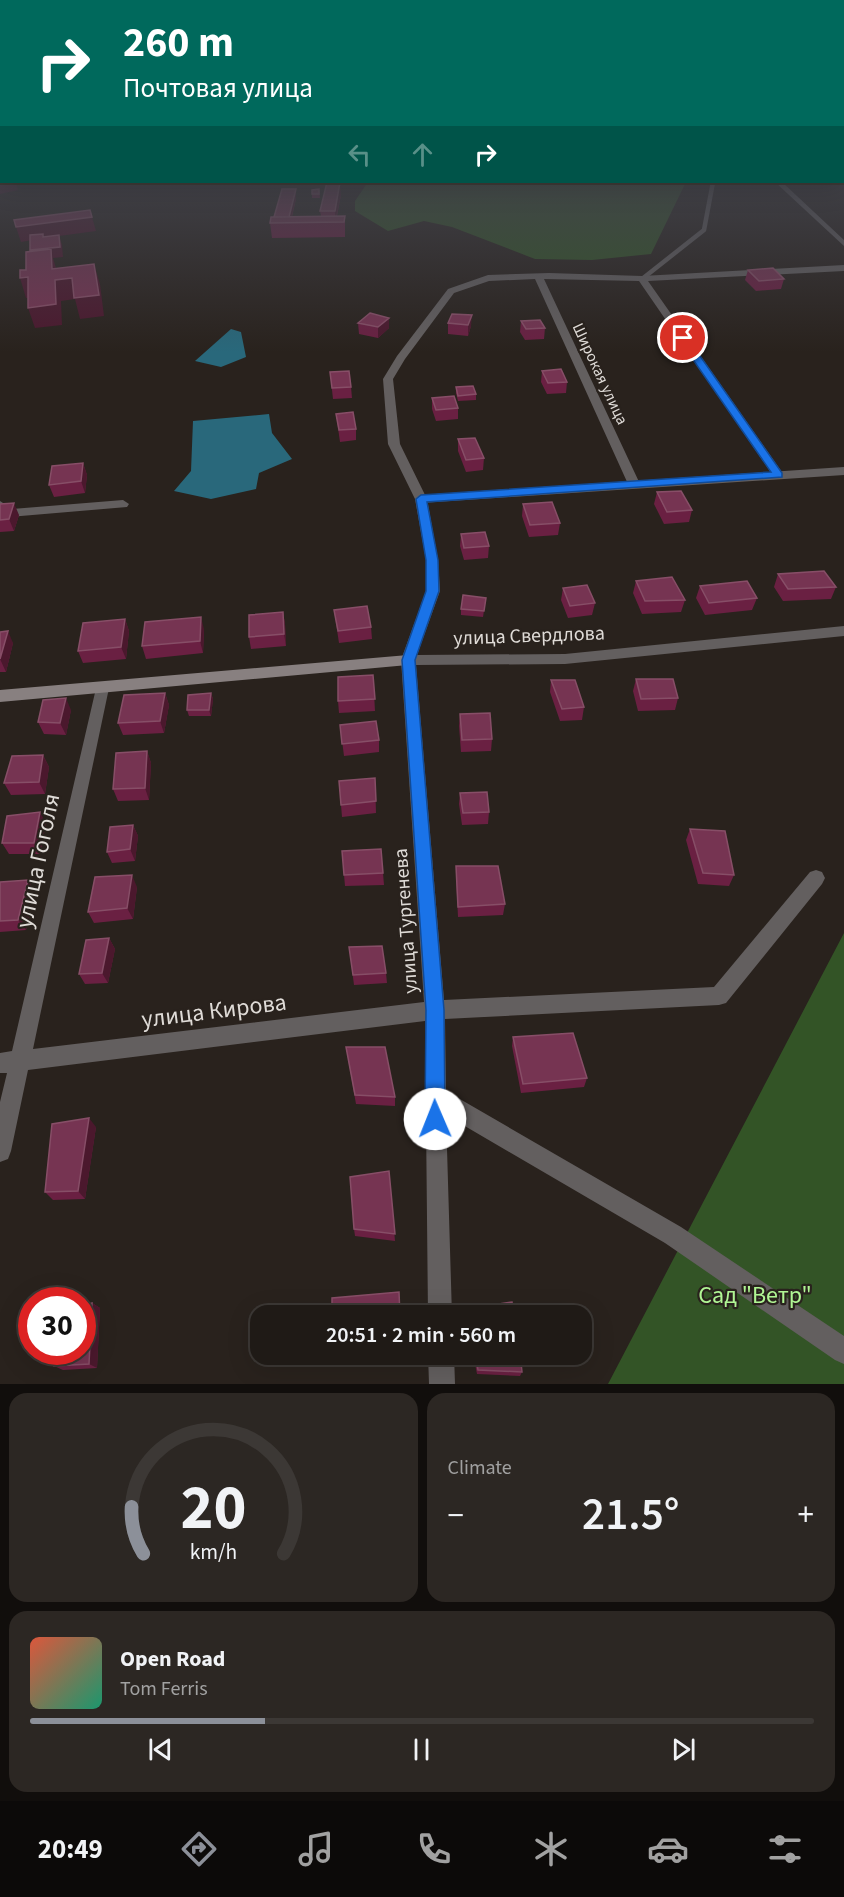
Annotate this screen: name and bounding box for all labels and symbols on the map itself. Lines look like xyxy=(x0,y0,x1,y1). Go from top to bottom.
pin xyxy=(657,312,708,363)
street label: Широкая улица xyxy=(567,320,633,428)
street label: улица Свердлова xyxy=(453,619,605,653)
street label: улица Гоголя xyxy=(7,790,69,932)
street label: улица Тургенева xyxy=(387,847,425,995)
street label: улица Кирова xyxy=(140,985,288,1037)
position arrow xyxy=(403,1087,467,1151)
park label: Сад "Ветр" xyxy=(698,1278,812,1313)
speed limit sign: 30 xyxy=(18,1287,96,1365)

